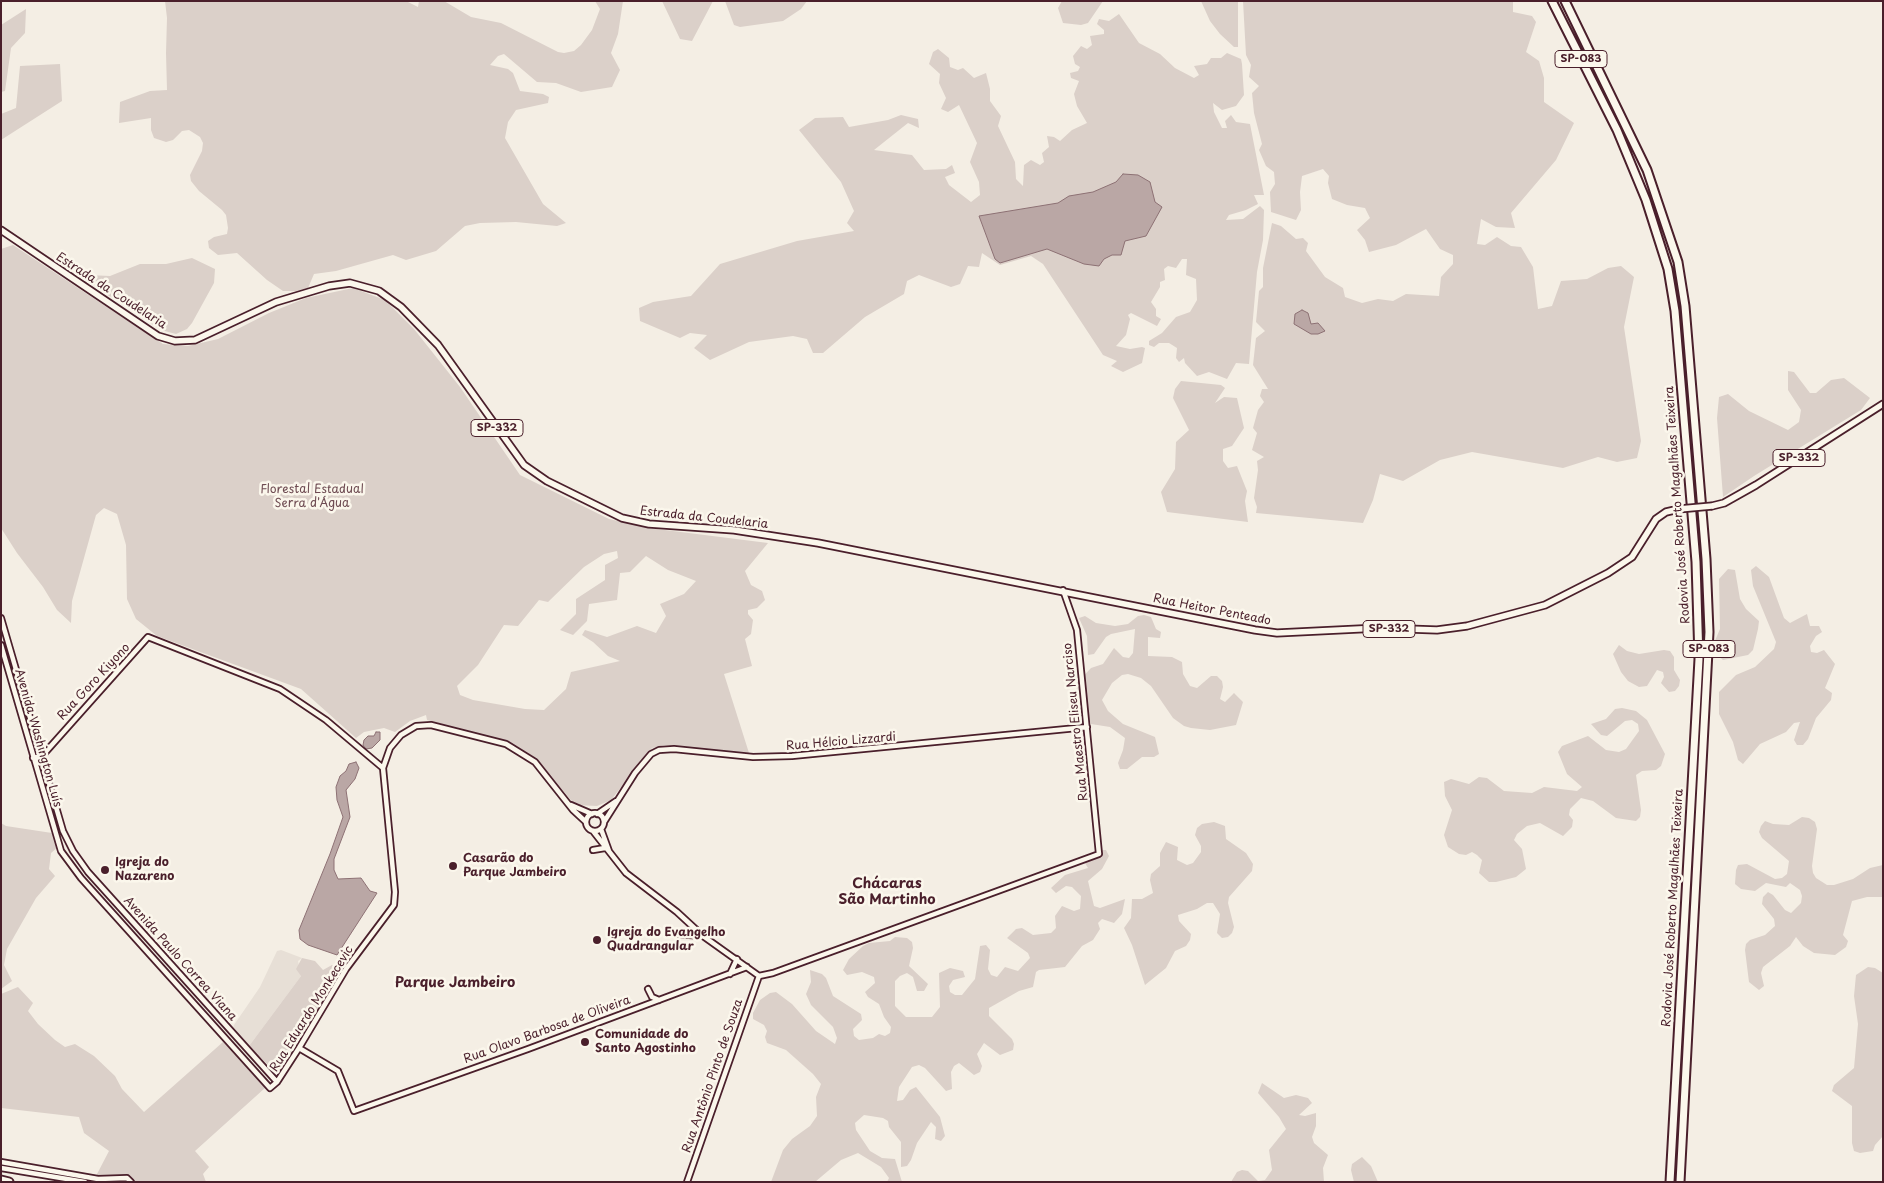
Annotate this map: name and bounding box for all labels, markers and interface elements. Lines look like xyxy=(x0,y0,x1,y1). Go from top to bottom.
road number: SP-083 xyxy=(1555,51,1607,68)
street label: Estrada da Coudelaria xyxy=(53,250,169,332)
street label: Rodovia José Roberto Magalhães Teixeira xyxy=(1663,386,1693,624)
road number: SP-332 xyxy=(471,419,523,436)
road number: SP-332 xyxy=(1773,449,1825,466)
park label: Florestal Estadual Serra d'Água xyxy=(260,483,364,511)
street label: Estrada da Coudelaria xyxy=(639,504,769,532)
street label: Rua Heitor Penteado xyxy=(1152,592,1272,628)
road number: SP-332 xyxy=(1363,620,1415,638)
street label: Rua Goro Kiyono xyxy=(55,641,133,723)
road number: SP-083 xyxy=(1683,641,1735,658)
street label: Rua Maestro Eliseu Narciso xyxy=(1061,642,1091,802)
street label: Avenida Washington Luís xyxy=(11,667,65,809)
street label: Rua Hélcio Lizzardi xyxy=(785,730,897,754)
street label: Rodovia José Roberto Magalhães Teixeira xyxy=(1660,789,1686,1027)
place label: Casarão do Parque Jambeiro xyxy=(463,852,566,880)
place label: Igreja do Nazareno xyxy=(115,856,174,884)
marker: Casarão do Parque Jambeiro xyxy=(447,860,459,872)
marker: Igreja do Nazareno xyxy=(99,864,111,876)
district label: Chácaras São Martinho xyxy=(838,876,936,909)
street label: Avenida Paulo Correa Viana xyxy=(120,894,240,1024)
place label: Igreja do Evangelho Quadrangular xyxy=(607,926,725,954)
marker: Igreja do Evangelho Quadrangular xyxy=(591,934,603,946)
street label: Rua Eduardo Monkecevic xyxy=(267,943,357,1075)
district label: Parque Jambeiro xyxy=(395,975,515,991)
street label: Rua Olavo Barbosa de Oliveira xyxy=(462,993,632,1067)
street label: Rua Antônio Pinto de Souza xyxy=(680,997,746,1155)
place label: Comunidade do Santo Agostinho xyxy=(595,1028,696,1056)
marker: Comunidade do Santo Agostinho xyxy=(579,1036,591,1048)

